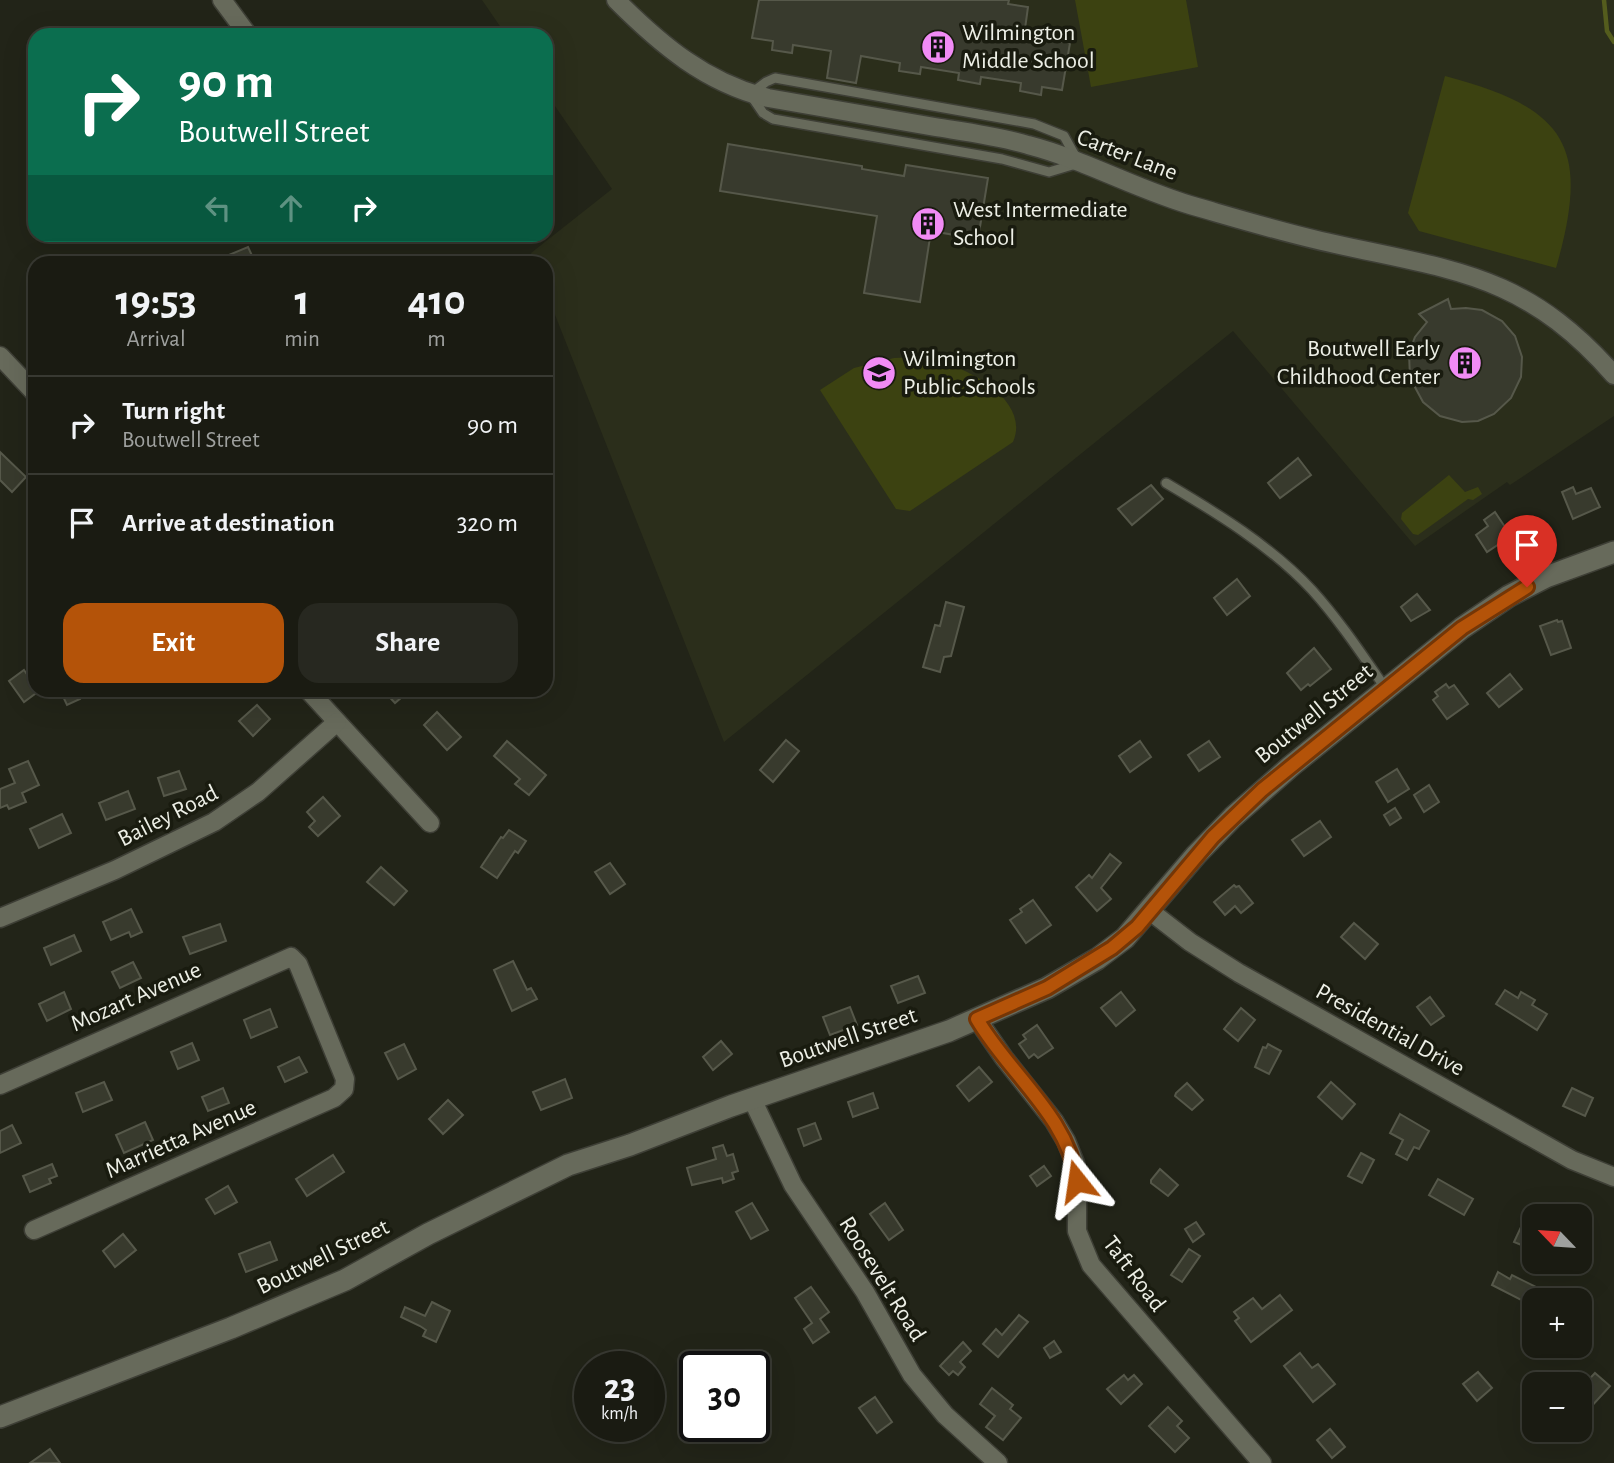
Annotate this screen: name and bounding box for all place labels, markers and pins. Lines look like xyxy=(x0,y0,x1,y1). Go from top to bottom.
place label: Wilmington Middle School xyxy=(962,21,1095,73)
building icon: Wilmington Middle School xyxy=(919,28,957,66)
place label: West Intermediate School xyxy=(953,198,1128,250)
building icon: West Intermediate School xyxy=(909,205,947,243)
place label: Boutwell Early Childhood Center xyxy=(1277,337,1440,389)
building icon: Boutwell Early Childhood Center xyxy=(1446,344,1484,382)
place label: Wilmington Public Schools xyxy=(903,347,1036,399)
school or university icon: Wilmington Public Schools xyxy=(860,354,898,392)
pin xyxy=(1497,515,1557,587)

